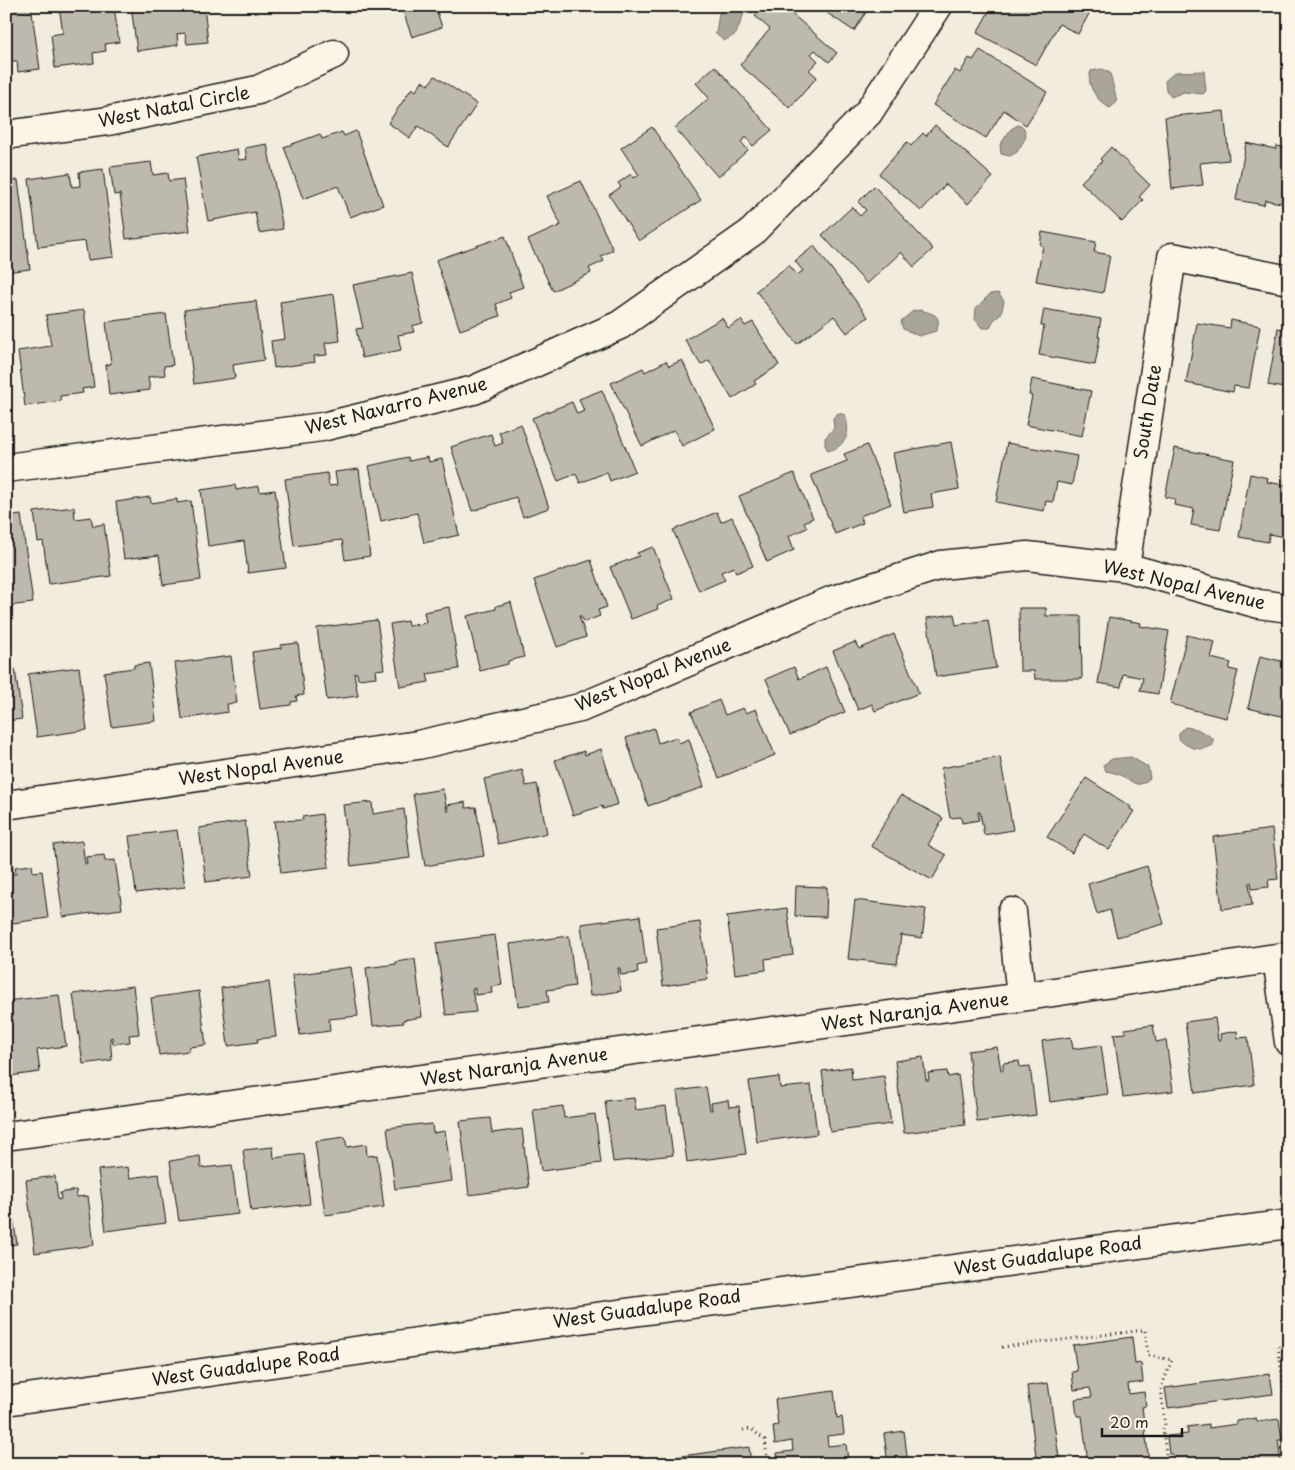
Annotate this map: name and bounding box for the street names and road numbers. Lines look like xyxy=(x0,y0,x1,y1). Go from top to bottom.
street label: West Natal Circle xyxy=(96,78,252,133)
street label: South Date xyxy=(1126,363,1167,461)
street label: West Navarro Avenue xyxy=(302,369,490,440)
street label: West Nopal Avenue xyxy=(1100,552,1269,615)
street label: West Nopal Avenue xyxy=(570,630,735,717)
street label: West Nopal Avenue xyxy=(177,742,345,791)
street label: West Naranja Avenue xyxy=(819,984,1010,1037)
street label: West Naranja Avenue xyxy=(418,1039,609,1092)
street label: West Guadalupe Road xyxy=(952,1228,1144,1281)
street label: West Guadalupe Road xyxy=(551,1281,743,1334)
street label: West Guadalupe Road xyxy=(150,1339,342,1392)

